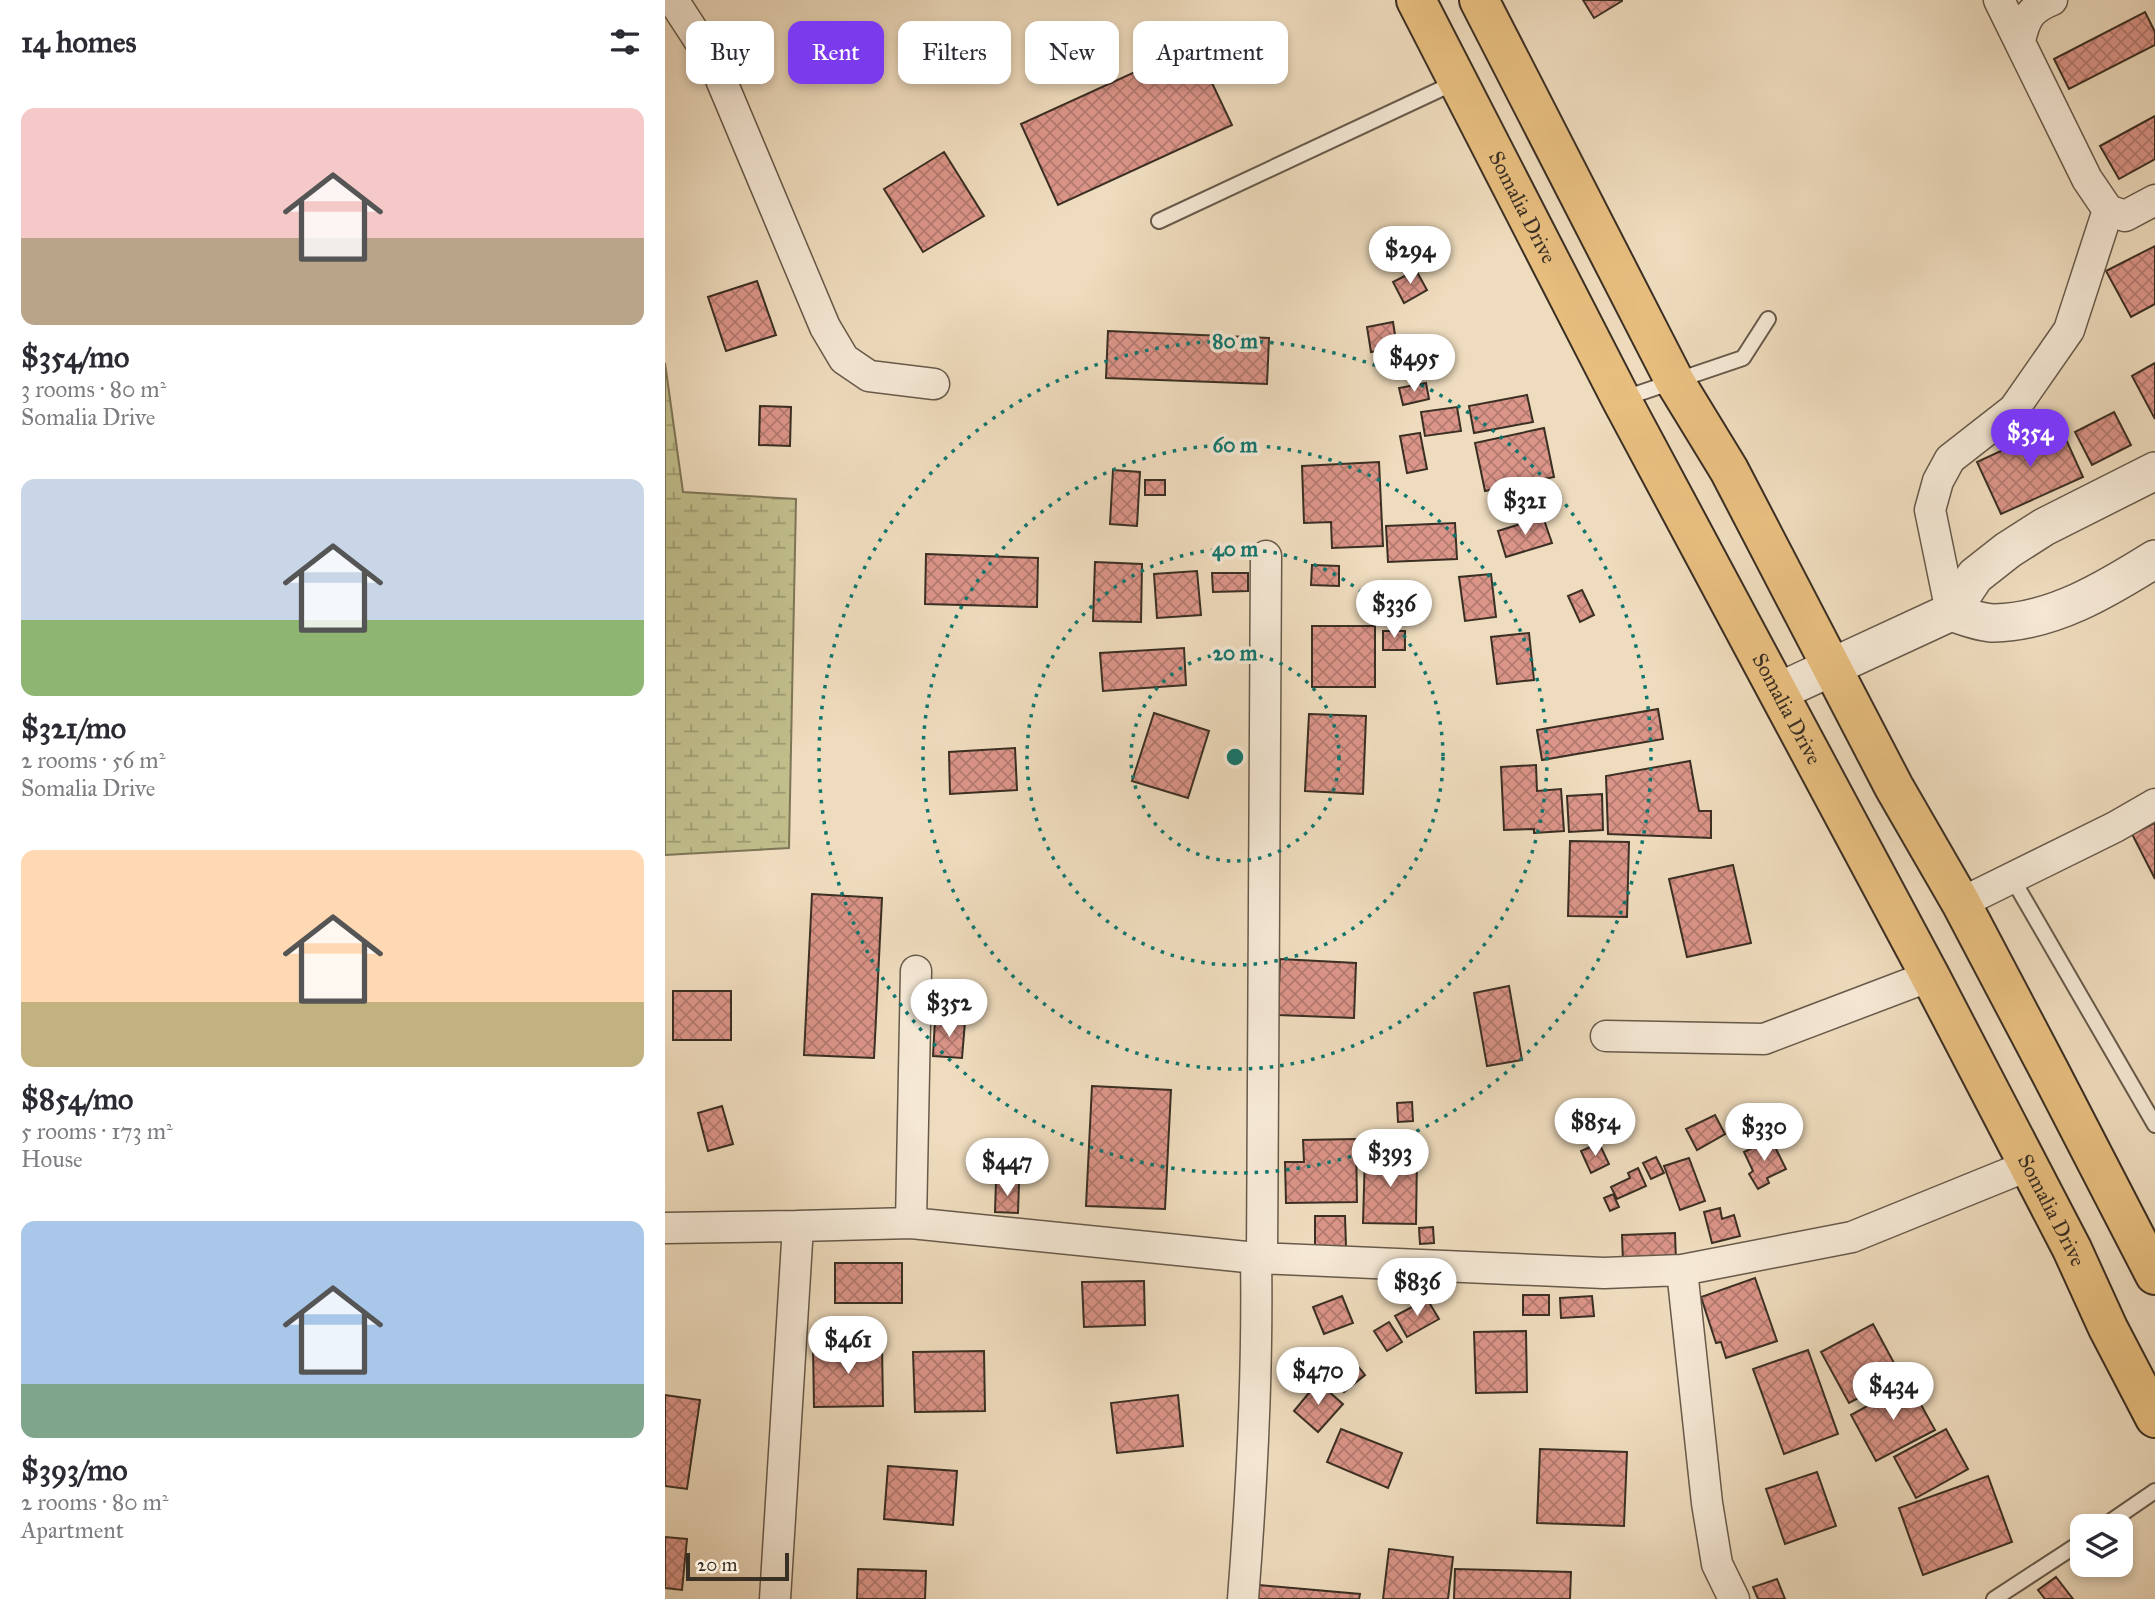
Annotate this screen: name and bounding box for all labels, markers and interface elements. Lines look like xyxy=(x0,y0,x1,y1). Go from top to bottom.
chip: Buy xyxy=(686,21,774,84)
chip: Rent xyxy=(788,21,884,84)
chip: Filters xyxy=(898,21,1011,84)
chip: New xyxy=(1025,21,1119,84)
chip: Apartment xyxy=(1133,21,1288,84)
icon: filters xyxy=(606,23,644,61)
text: 14 homes xyxy=(21,24,136,60)
street label: Somalia Drive xyxy=(1483,147,1562,268)
icon: home xyxy=(270,154,396,280)
pin: $294 xyxy=(1369,226,1451,286)
text: $294 xyxy=(1385,235,1435,263)
text: 80 m xyxy=(1212,328,1258,354)
pin: $495 xyxy=(1373,334,1455,394)
text: $354/mo xyxy=(21,339,129,375)
text: $495 xyxy=(1389,343,1439,371)
text: 3 rooms · 80 m² xyxy=(21,375,166,403)
text: Somalia Drive xyxy=(21,403,155,431)
pin: $354 xyxy=(1989,410,2071,469)
text: $354 xyxy=(2007,418,2053,446)
text: 60 m xyxy=(1212,432,1258,458)
pin: $321 xyxy=(1484,477,1566,537)
text: $321 xyxy=(1503,486,1547,514)
icon: home xyxy=(270,525,396,651)
text: 40 m xyxy=(1212,536,1258,562)
pin: $336 xyxy=(1353,580,1435,640)
text: $336 xyxy=(1372,589,1416,617)
text: 20 m xyxy=(1213,640,1258,666)
street label: Somalia Drive xyxy=(1746,649,1827,769)
text: $321/mo xyxy=(21,710,126,746)
centre of rings xyxy=(1223,745,1247,769)
text: 2 rooms · 56 m² xyxy=(21,746,165,774)
text: Somalia Drive xyxy=(21,774,155,802)
icon: home xyxy=(270,896,396,1022)
pin: $352 xyxy=(908,979,990,1039)
text: $352 xyxy=(926,988,972,1016)
text: $854/mo xyxy=(21,1081,133,1117)
pin: $854 xyxy=(1554,1098,1636,1158)
pin: $330 xyxy=(1723,1104,1805,1163)
text: $854 xyxy=(1571,1107,1619,1135)
text: $330 xyxy=(1741,1112,1787,1140)
text: 5 rooms · 173 m² xyxy=(21,1117,173,1145)
pin: $393 xyxy=(1349,1130,1431,1189)
pin: $447 xyxy=(966,1138,1048,1198)
text: $393 xyxy=(1368,1138,1412,1166)
text: House xyxy=(21,1145,83,1173)
text: $447 xyxy=(982,1147,1032,1175)
street label: Somalia Drive xyxy=(2012,1150,2091,1271)
pin: $836 xyxy=(1376,1258,1458,1318)
icon: home xyxy=(270,1267,396,1393)
text: $836 xyxy=(1393,1267,1441,1295)
pin: $461 xyxy=(807,1316,889,1376)
text: $461 xyxy=(824,1325,872,1353)
pin: $470 xyxy=(1277,1348,1359,1407)
text: $470 xyxy=(1292,1356,1344,1384)
pin: $434 xyxy=(1852,1362,1934,1422)
text: $434 xyxy=(1869,1371,1917,1399)
text: $393/mo xyxy=(21,1452,128,1488)
text: 2 rooms · 80 m² xyxy=(21,1488,168,1516)
map controls xyxy=(2070,1514,2133,1577)
button: layers xyxy=(2070,1514,2133,1577)
text: Apartment xyxy=(21,1516,124,1544)
scale bar xyxy=(686,1550,789,1582)
text: 20 m xyxy=(697,1553,738,1576)

